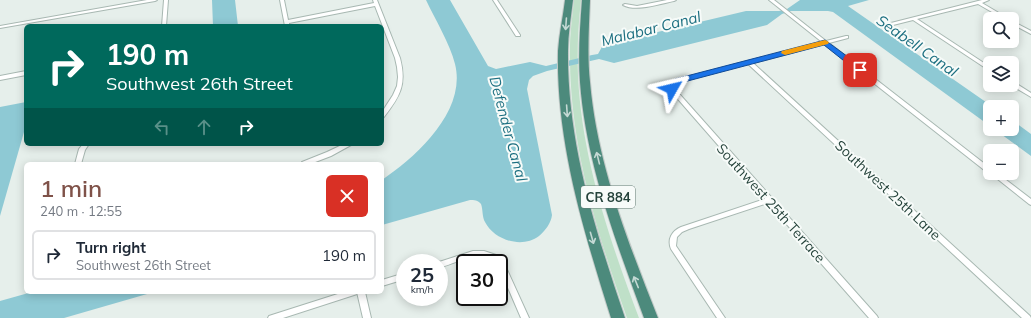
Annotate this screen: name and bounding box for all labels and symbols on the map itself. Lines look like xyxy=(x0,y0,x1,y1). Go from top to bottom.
water label: Malabar Canal xyxy=(599,7,703,50)
water label: Seabell Canal xyxy=(873,11,962,81)
one-way arrow xyxy=(563,17,570,30)
pin xyxy=(843,53,877,87)
position arrow xyxy=(651,68,693,110)
water label: Defender Canal xyxy=(485,74,532,184)
one-way arrow xyxy=(563,104,570,117)
street label: Southwest 25th Lane xyxy=(831,136,945,244)
street label: Southwest 25th Terrace xyxy=(713,140,829,266)
one-way arrow xyxy=(593,152,601,165)
road number: CR 884 xyxy=(581,186,635,208)
one-way arrow xyxy=(589,231,597,244)
speed limit sign: 30 xyxy=(456,254,508,306)
one-way arrow xyxy=(632,276,640,288)

